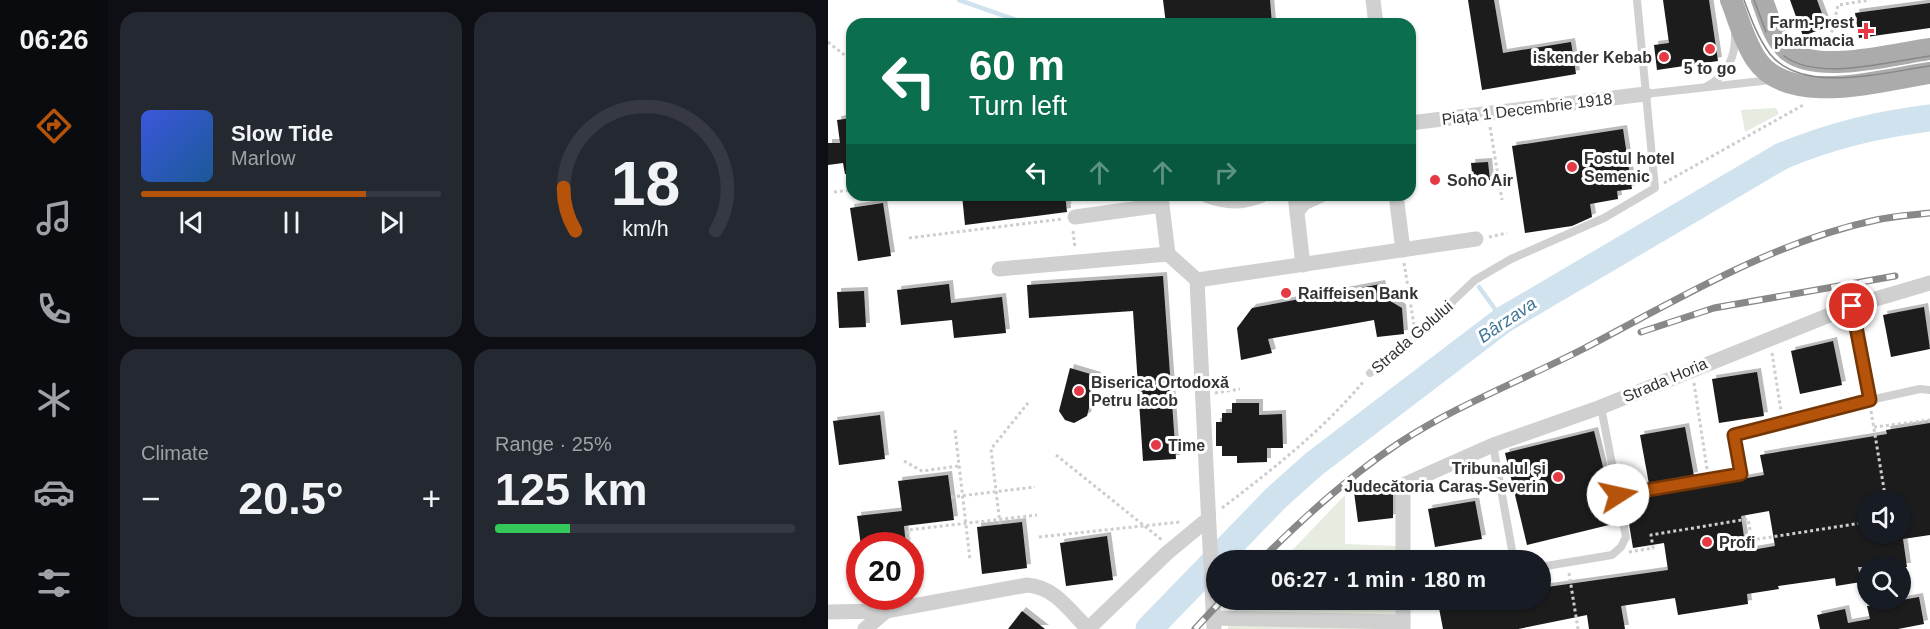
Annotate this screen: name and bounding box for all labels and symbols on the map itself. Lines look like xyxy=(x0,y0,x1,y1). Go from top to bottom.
place label: Farm-Prest pharmacia xyxy=(1770,14,1855,49)
marker: Farm-Prest pharmacia xyxy=(1859,24,1873,38)
marker: 5 to go xyxy=(1703,42,1717,56)
place label: iskender Kebab xyxy=(1533,49,1652,66)
marker: iskender Kebab xyxy=(1657,50,1671,64)
place label: 5 to go xyxy=(1684,60,1736,77)
street label: Piața 1 Decembrie 1918 xyxy=(1441,90,1613,128)
place label: Fostul hotel Semenic xyxy=(1584,150,1675,185)
marker: Fostul hotel Semenic xyxy=(1565,160,1579,174)
place label: Soho Air xyxy=(1447,172,1513,189)
marker: Soho Air xyxy=(1428,173,1442,187)
pin xyxy=(1826,280,1877,331)
place label: Raiffeisen Bank xyxy=(1298,285,1418,302)
marker: Raiffeisen Bank xyxy=(1279,286,1293,300)
water label: Bârzava xyxy=(1474,293,1540,347)
street label: Strada Golului xyxy=(1368,297,1456,377)
street label: Strada Horia xyxy=(1620,355,1710,405)
place label: Biserica Ortodoxă Petru Iacob xyxy=(1091,374,1229,409)
marker: Biserica Ortodoxă Petru Iacob xyxy=(1072,384,1086,398)
place label: Time xyxy=(1168,437,1205,454)
marker: Time xyxy=(1149,438,1163,452)
place label: Tribunalul și Judecătoria Caraș-Severin xyxy=(1344,460,1546,495)
position arrow xyxy=(1586,463,1650,527)
marker: Tribunalul și Judecătoria Caraș-Severin xyxy=(1551,470,1565,484)
speed limit sign: 20 xyxy=(846,532,924,610)
place label: Profi xyxy=(1719,534,1755,551)
marker: Profi xyxy=(1700,535,1714,549)

